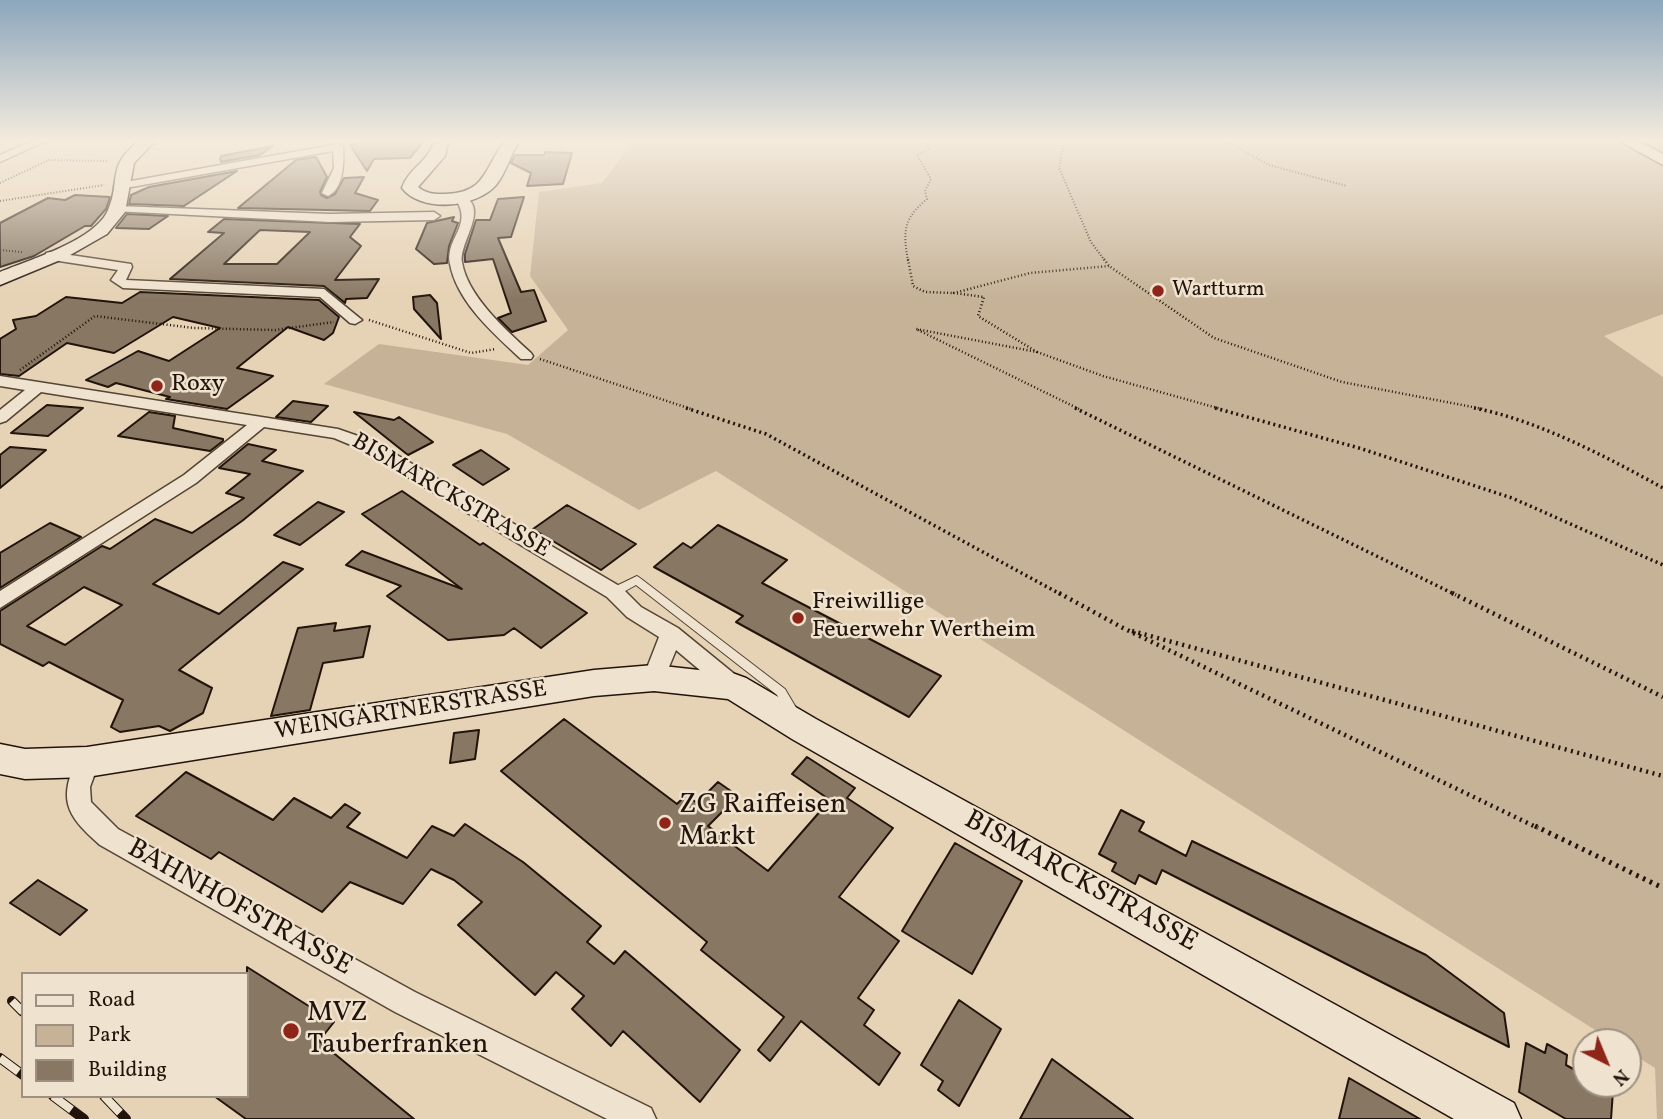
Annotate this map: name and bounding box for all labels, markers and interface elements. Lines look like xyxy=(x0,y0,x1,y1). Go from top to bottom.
place label: Wartturm xyxy=(1172,278,1265,304)
marker: Wartturm xyxy=(1150,283,1166,299)
place label: Roxy xyxy=(171,372,225,400)
marker: Roxy xyxy=(149,378,165,394)
street label: BISMARCKSTRASSE xyxy=(346,428,554,566)
place label: Freiwillige Feuerwehr Wertheim xyxy=(812,590,1036,646)
marker: Freiwillige Feuerwehr Wertheim xyxy=(790,610,806,626)
street label: WEINGÄRTNERSTRASSE xyxy=(273,676,549,748)
place label: ZG Raiffeisen Markt xyxy=(679,790,847,856)
street label: BISMARCKSTRASSE xyxy=(957,805,1203,961)
marker: ZG Raiffeisen Markt xyxy=(657,815,673,831)
street label: BAHNHOFSTRASSE xyxy=(121,833,357,985)
legend xyxy=(21,972,248,1098)
text: Road xyxy=(88,986,135,1015)
place label: MVZ Tauberfranken xyxy=(307,998,489,1064)
text: Park xyxy=(88,1021,131,1050)
marker: MVZ Tauberfranken xyxy=(281,1021,301,1041)
north arrow xyxy=(1572,1028,1642,1098)
text: Building xyxy=(88,1056,167,1085)
text: N xyxy=(1606,1063,1634,1091)

